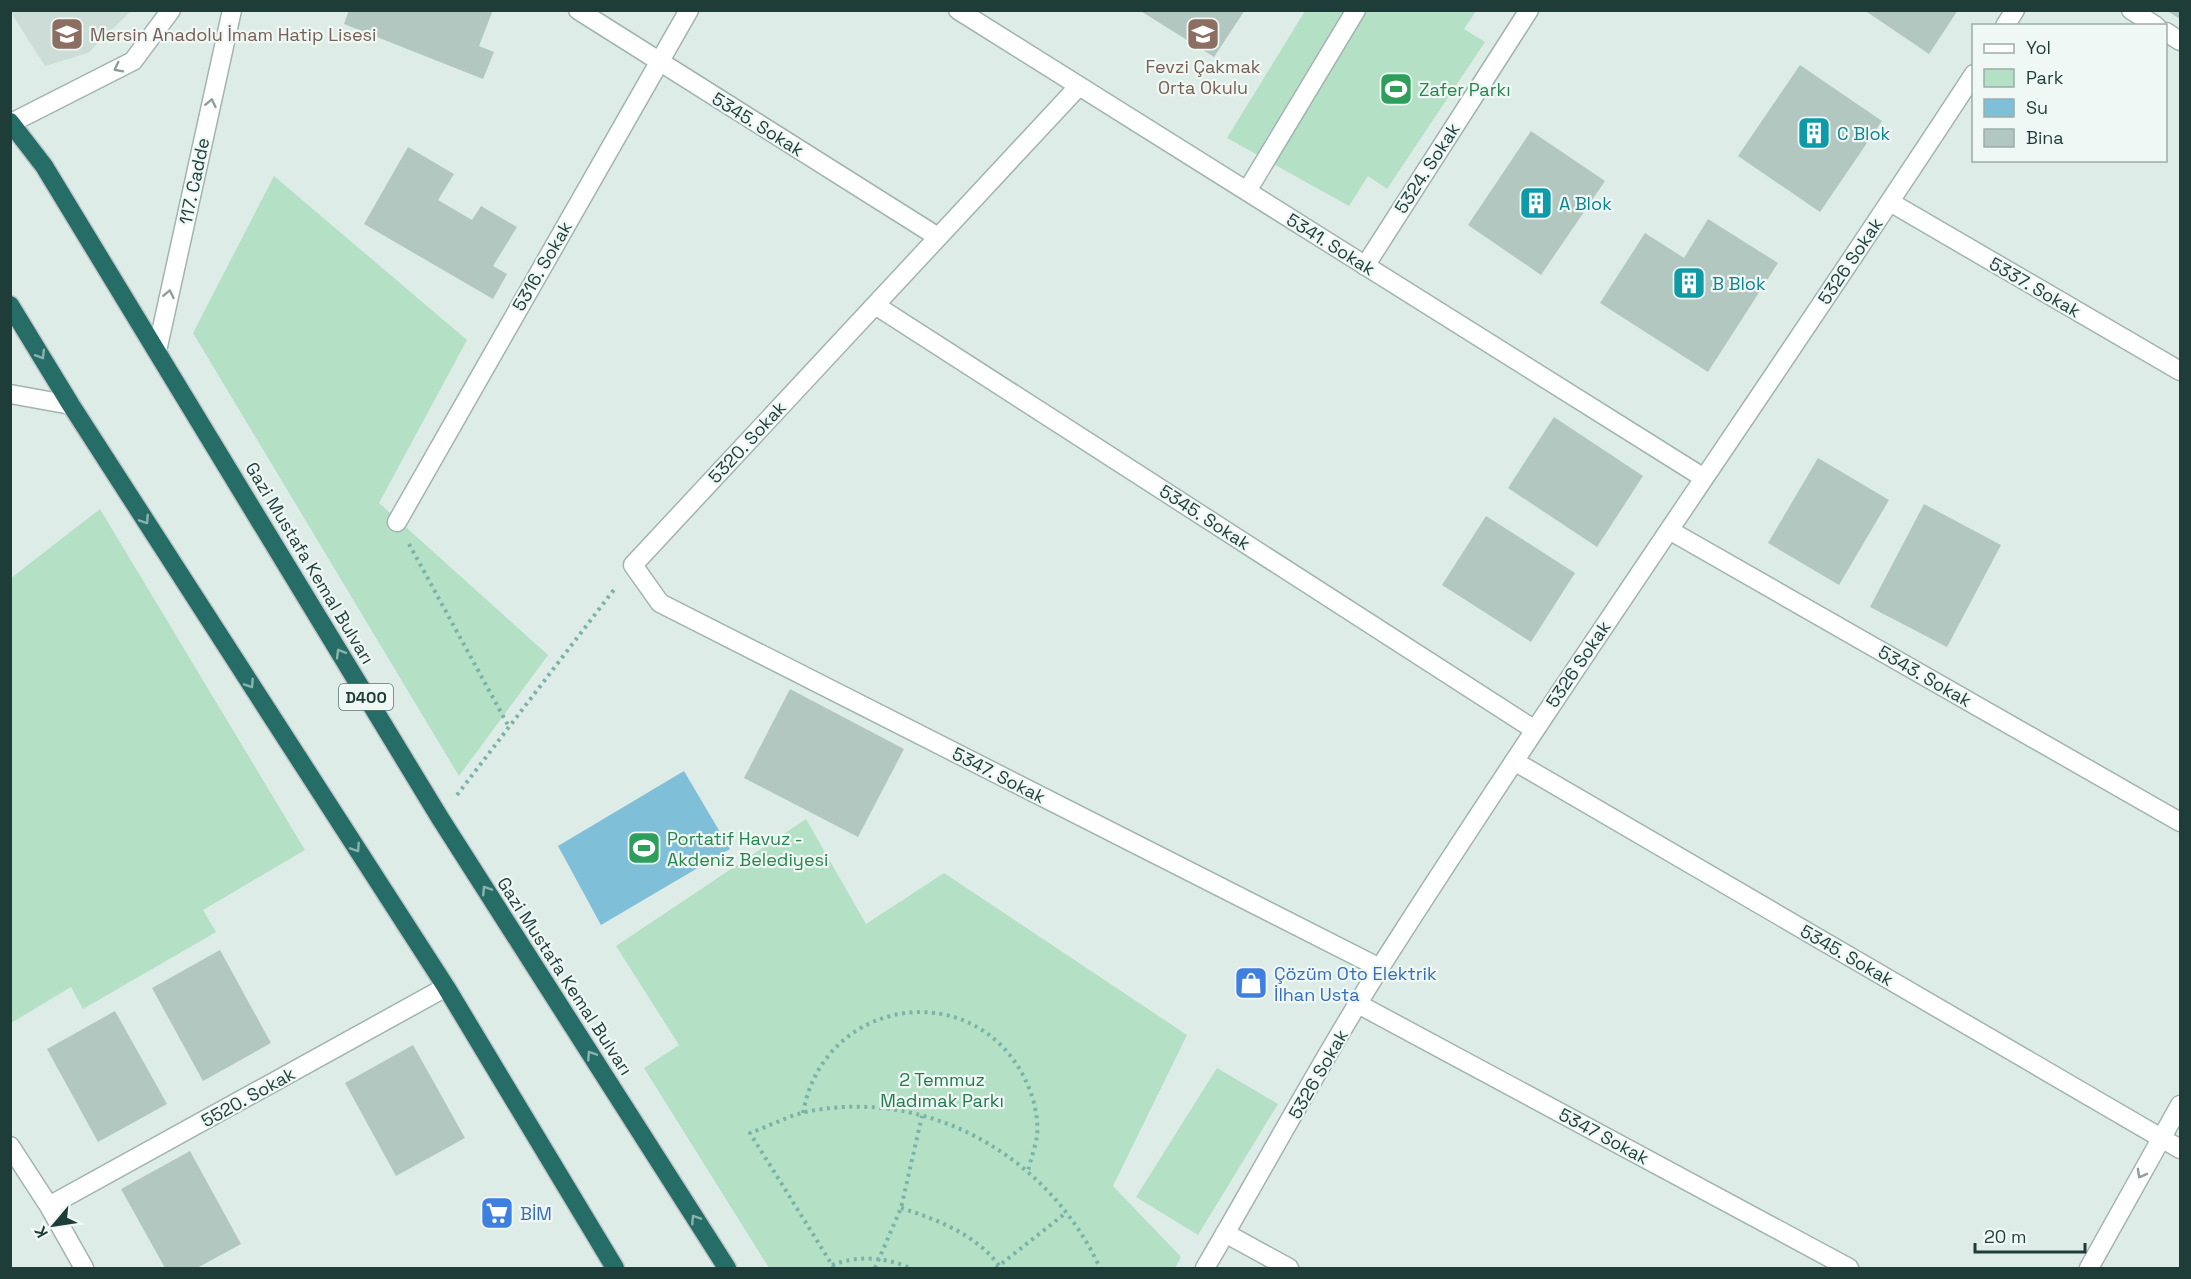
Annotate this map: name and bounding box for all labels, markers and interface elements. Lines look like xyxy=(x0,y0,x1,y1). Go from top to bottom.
school or university icon: Mersin Anadolu İmam Hatip Lisesi xyxy=(49,16,85,52)
school or university icon: Fevzi Çakmak Orta Okulu xyxy=(1185,16,1221,52)
place label: Mersin Anadolu İmam Hatip Lisesi xyxy=(90,23,377,46)
legend xyxy=(1972,24,2167,162)
text: Yol xyxy=(2026,36,2051,59)
place label: Fevzi Çakmak Orta Okulu xyxy=(1145,55,1261,99)
one-way arrow xyxy=(114,61,125,73)
text: Park xyxy=(2026,66,2064,89)
sports icon: Zafer Parkı xyxy=(1378,71,1414,107)
place label: Zafer Parkı xyxy=(1419,78,1511,101)
street label: 5345. Sokak xyxy=(708,87,808,161)
text: Su xyxy=(2026,96,2048,119)
one-way arrow xyxy=(204,99,217,109)
building icon: C Blok xyxy=(1796,115,1832,151)
street label: 5324. Sokak xyxy=(1389,118,1465,218)
place label: C Blok xyxy=(1837,122,1891,145)
text: Bina xyxy=(2026,126,2064,149)
street label: 117. Cadde xyxy=(174,136,214,226)
building icon: A Blok xyxy=(1518,185,1554,221)
place label: A Blok xyxy=(1559,192,1612,215)
street label: 5341. Sokak xyxy=(1282,208,1380,280)
street label: 5326 Sokak xyxy=(1813,213,1888,309)
street label: 5316. Sokak xyxy=(507,217,577,315)
street label: 5337. Sokak xyxy=(1985,252,2085,323)
building icon: B Blok xyxy=(1671,265,1707,301)
place label: B Blok xyxy=(1712,272,1766,295)
one-way arrow xyxy=(162,289,175,299)
one-way arrow xyxy=(33,349,45,359)
street label: 5320. Sokak xyxy=(703,396,791,488)
street label: Gazi Mustafa Kemal Bulvarı xyxy=(240,458,380,668)
street label: 5345. Sokak xyxy=(1155,479,1255,555)
one-way arrow xyxy=(137,513,148,524)
street label: 5326 Sokak xyxy=(1541,616,1616,712)
street label: 5343. Sokak xyxy=(1874,640,1976,712)
one-way arrow xyxy=(335,649,347,659)
one-way arrow xyxy=(243,677,254,688)
road number: D400 xyxy=(339,684,393,710)
street label: 5347. Sokak xyxy=(949,742,1050,808)
place label: Portatif Havuz - Akdeniz Belediyesi xyxy=(667,827,828,871)
sports icon: Portatif Havuz - Akdeniz Belediyesi xyxy=(626,830,662,866)
one-way arrow xyxy=(348,841,359,852)
street label: Gazi Mustafa Kemal Bulvarı xyxy=(492,873,638,1079)
one-way arrow xyxy=(482,886,493,897)
street label: 5345. Sokak xyxy=(1796,919,1898,991)
place label: Çözüm Oto Elektrik İlhan Usta xyxy=(1274,962,1437,1006)
shop icon: Çözüm Oto Elektrik İlhan Usta xyxy=(1233,965,1269,1001)
street label: 5326 Sokak xyxy=(1283,1025,1353,1123)
one-way arrow xyxy=(586,1051,598,1061)
street label: 5520. Sokak xyxy=(197,1062,299,1132)
park label: 2 Temmuz Madımak Parkı xyxy=(880,1068,1004,1112)
street label: 5347 Sokak xyxy=(1555,1103,1653,1169)
one-way arrow xyxy=(2137,1168,2148,1178)
north arrow xyxy=(24,1195,84,1255)
supermarket icon: BİM xyxy=(479,1195,515,1231)
place label: BİM xyxy=(520,1202,552,1225)
one-way arrow xyxy=(691,1215,703,1225)
scale bar xyxy=(1975,1216,2084,1254)
text: K xyxy=(30,1223,53,1242)
text: 20 m xyxy=(1984,1225,2027,1248)

